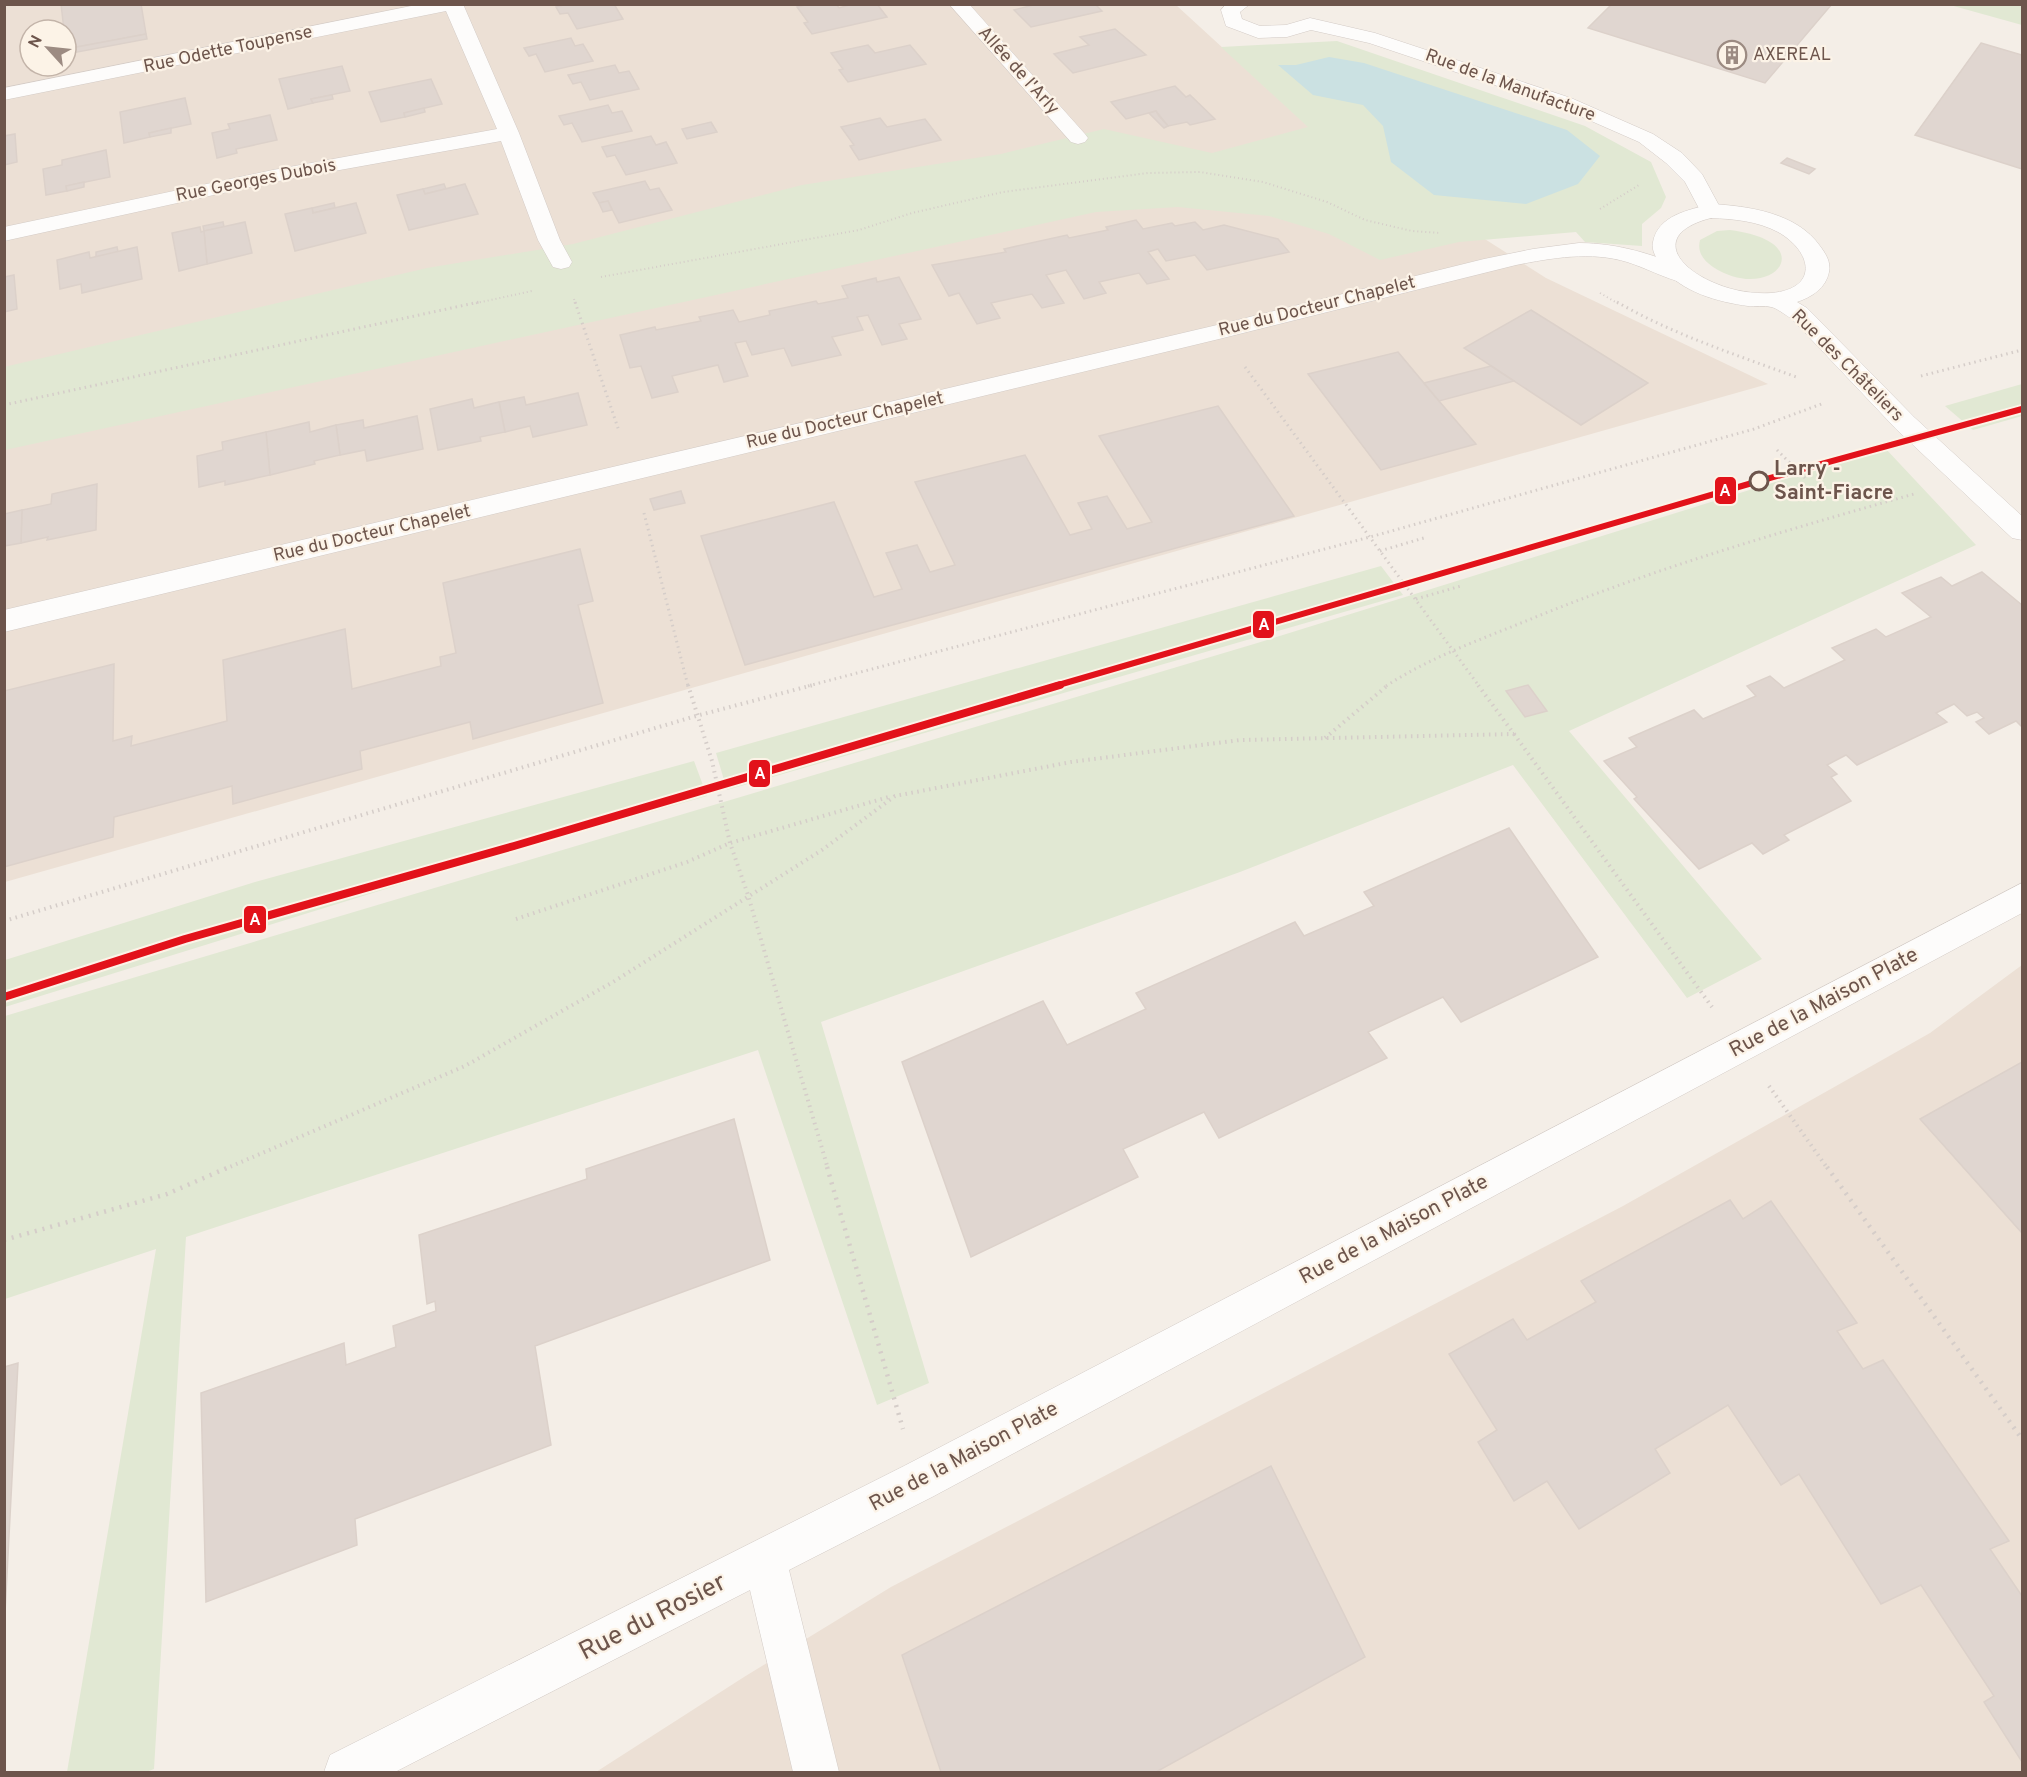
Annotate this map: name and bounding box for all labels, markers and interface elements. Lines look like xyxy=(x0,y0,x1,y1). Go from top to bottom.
north arrow xyxy=(18,18,78,78)
street label: Rue Odette Toupense xyxy=(141,21,315,79)
street label: Allée de l'Arly xyxy=(972,22,1064,120)
text: N xyxy=(25,32,48,52)
building icon: AXEREAL xyxy=(1716,39,1748,71)
place label: AXEREAL xyxy=(1753,44,1831,67)
street label: Rue de la Manufacture xyxy=(1422,45,1598,127)
street label: Rue Georges Dubois xyxy=(174,154,338,208)
street label: Rue du Docteur Chapelet xyxy=(1216,271,1418,343)
street label: Rue des Châteliers xyxy=(1786,305,1908,427)
street label: Rue du Docteur Chapelet xyxy=(744,387,946,455)
place label: Larry - Saint-Fiacre xyxy=(1774,456,1894,507)
marker: Larry - Saint-Fiacre xyxy=(1749,471,1769,491)
line badge: A xyxy=(1714,476,1737,505)
text: A xyxy=(1719,482,1731,502)
street label: Rue du Docteur Chapelet xyxy=(271,500,473,568)
line badge: A xyxy=(1252,610,1275,639)
text: A xyxy=(1258,616,1270,636)
line badge: A xyxy=(748,759,771,788)
text: A xyxy=(754,765,766,785)
line badge: A xyxy=(243,905,267,934)
text: A xyxy=(249,911,261,931)
street label: Rue de la Maison Plate xyxy=(1725,942,1923,1064)
street label: Rue de la Maison Plate xyxy=(1295,1169,1493,1291)
street label: Rue de la Maison Plate xyxy=(865,1396,1063,1518)
street label: Rue du Rosier xyxy=(574,1567,732,1669)

